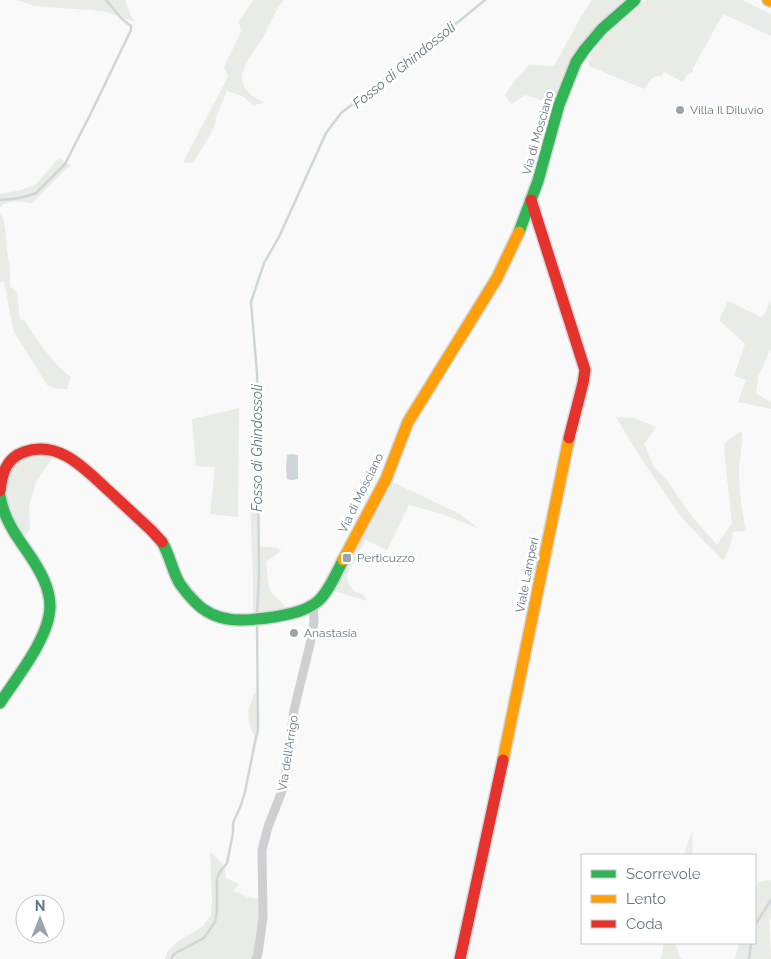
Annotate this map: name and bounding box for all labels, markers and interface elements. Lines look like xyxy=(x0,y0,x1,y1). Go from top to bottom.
water label: Fosso di Ghindossoli xyxy=(349,18,459,111)
street label: Via di Mosciano xyxy=(519,89,557,177)
place label: Villa Il Diluvio xyxy=(690,103,764,117)
marker: Villa Il Diluvio xyxy=(674,104,686,116)
water label: Fosso di Ghindossoli xyxy=(249,383,265,512)
street label: Via di Mosciano xyxy=(336,451,386,535)
street label: Viale Lamperi xyxy=(513,536,541,614)
place label: Perticuzzo xyxy=(357,551,415,565)
marker: Perticuzzo xyxy=(341,552,353,564)
place label: Anastasia xyxy=(304,626,357,640)
marker: Anastasia xyxy=(288,627,300,639)
street label: Via dell'Arrigo xyxy=(275,714,301,792)
legend xyxy=(581,854,756,944)
text: Scorrevole xyxy=(626,865,701,883)
text: Lento xyxy=(626,890,666,908)
north arrow xyxy=(15,894,65,944)
text: N xyxy=(35,898,45,914)
text: Coda xyxy=(626,915,663,933)

